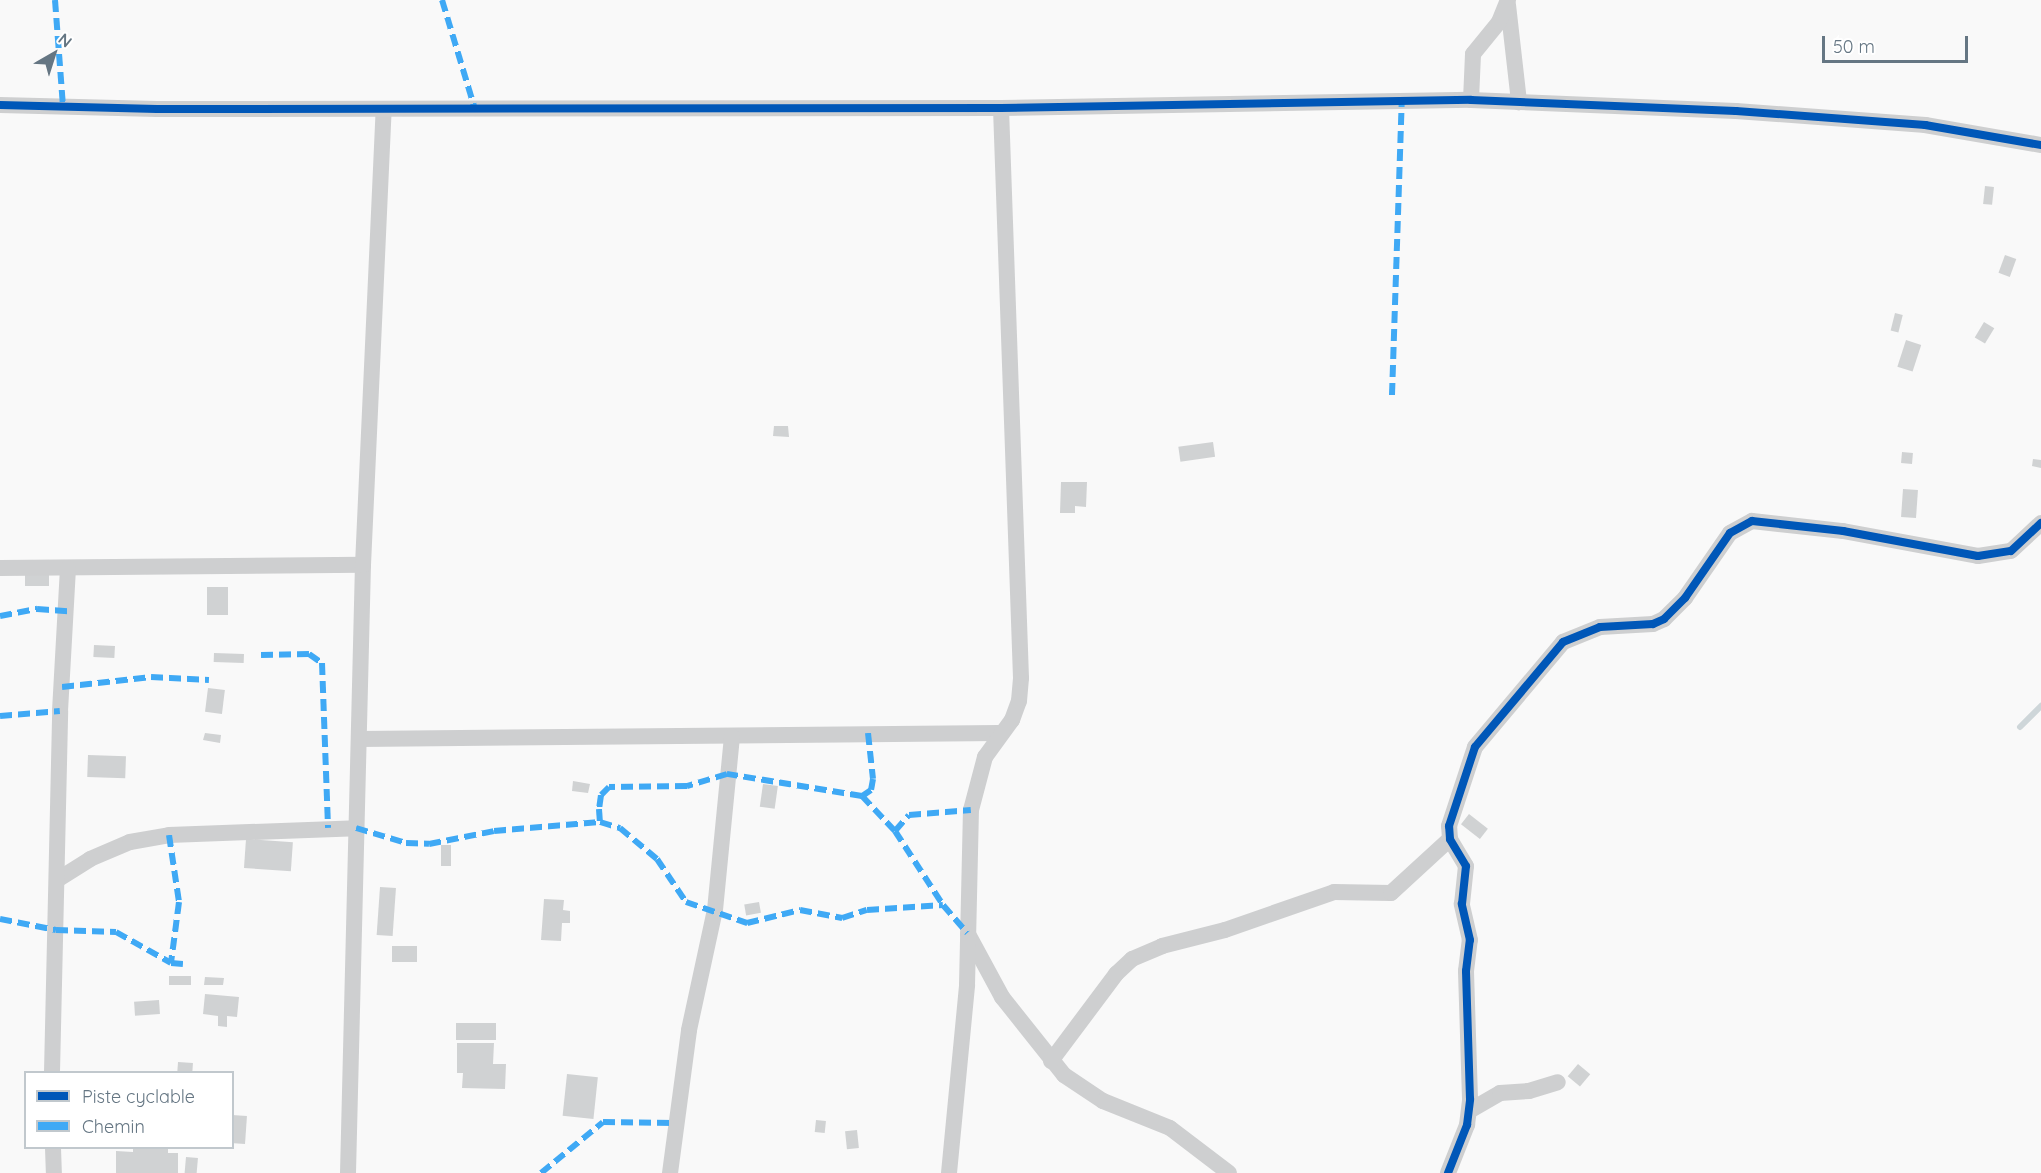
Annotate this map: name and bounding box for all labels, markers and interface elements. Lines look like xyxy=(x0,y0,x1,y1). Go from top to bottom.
north arrow xyxy=(24,24,84,84)
scale bar xyxy=(1825,24,1970,62)
text: N xyxy=(54,29,76,51)
text: 50 m xyxy=(1833,35,1875,58)
legend xyxy=(24,1071,234,1149)
text: Piste cyclable xyxy=(82,1085,195,1108)
text: Chemin xyxy=(82,1115,145,1138)

